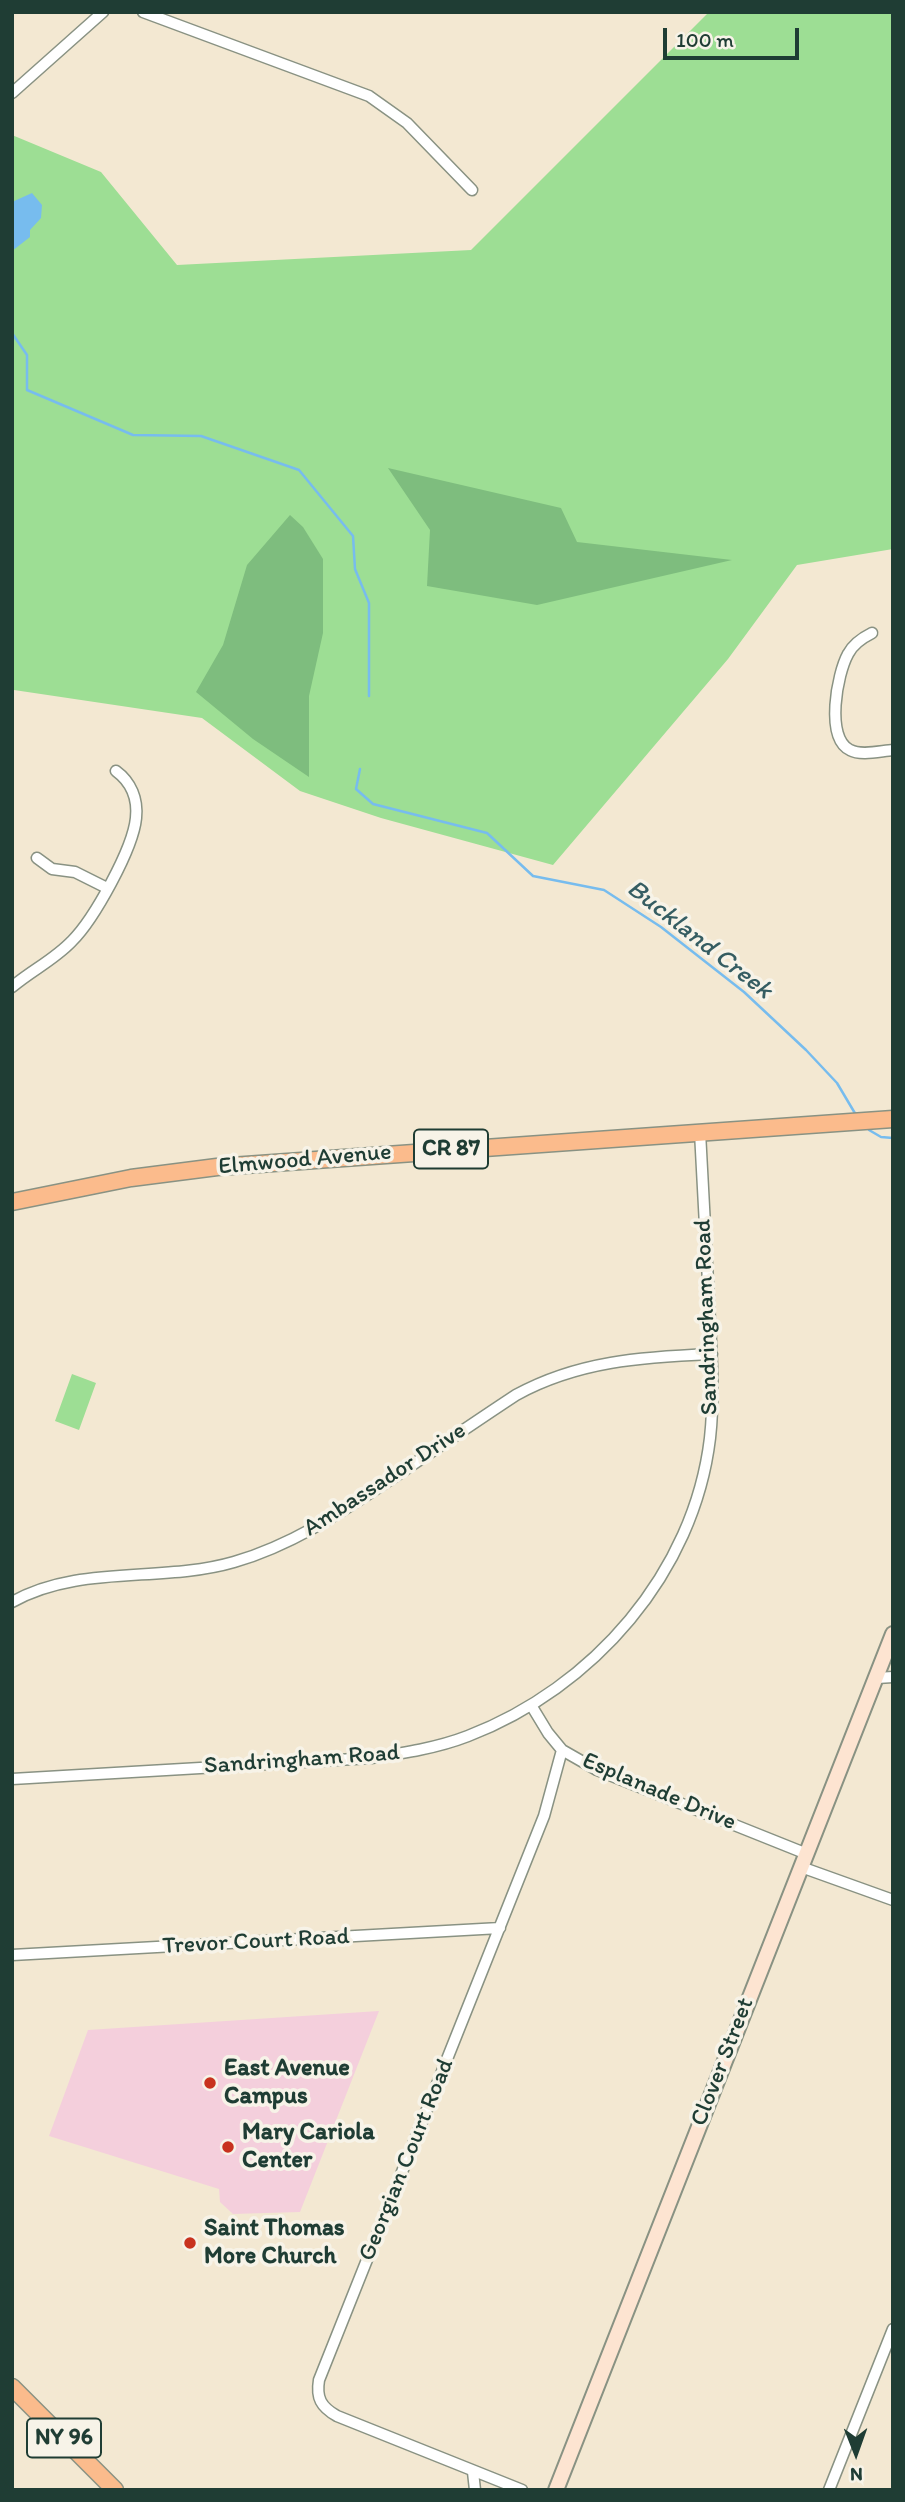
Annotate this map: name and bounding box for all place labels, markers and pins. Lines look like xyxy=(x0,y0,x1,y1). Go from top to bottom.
place label: East Avenue Campus xyxy=(224,2055,350,2111)
marker: East Avenue Campus xyxy=(202,2075,218,2091)
place label: Mary Cariola Center xyxy=(242,2119,375,2175)
marker: Mary Cariola Center xyxy=(220,2139,236,2155)
place label: Saint Thomas More Church xyxy=(204,2215,345,2271)
marker: Saint Thomas More Church xyxy=(182,2235,198,2251)

